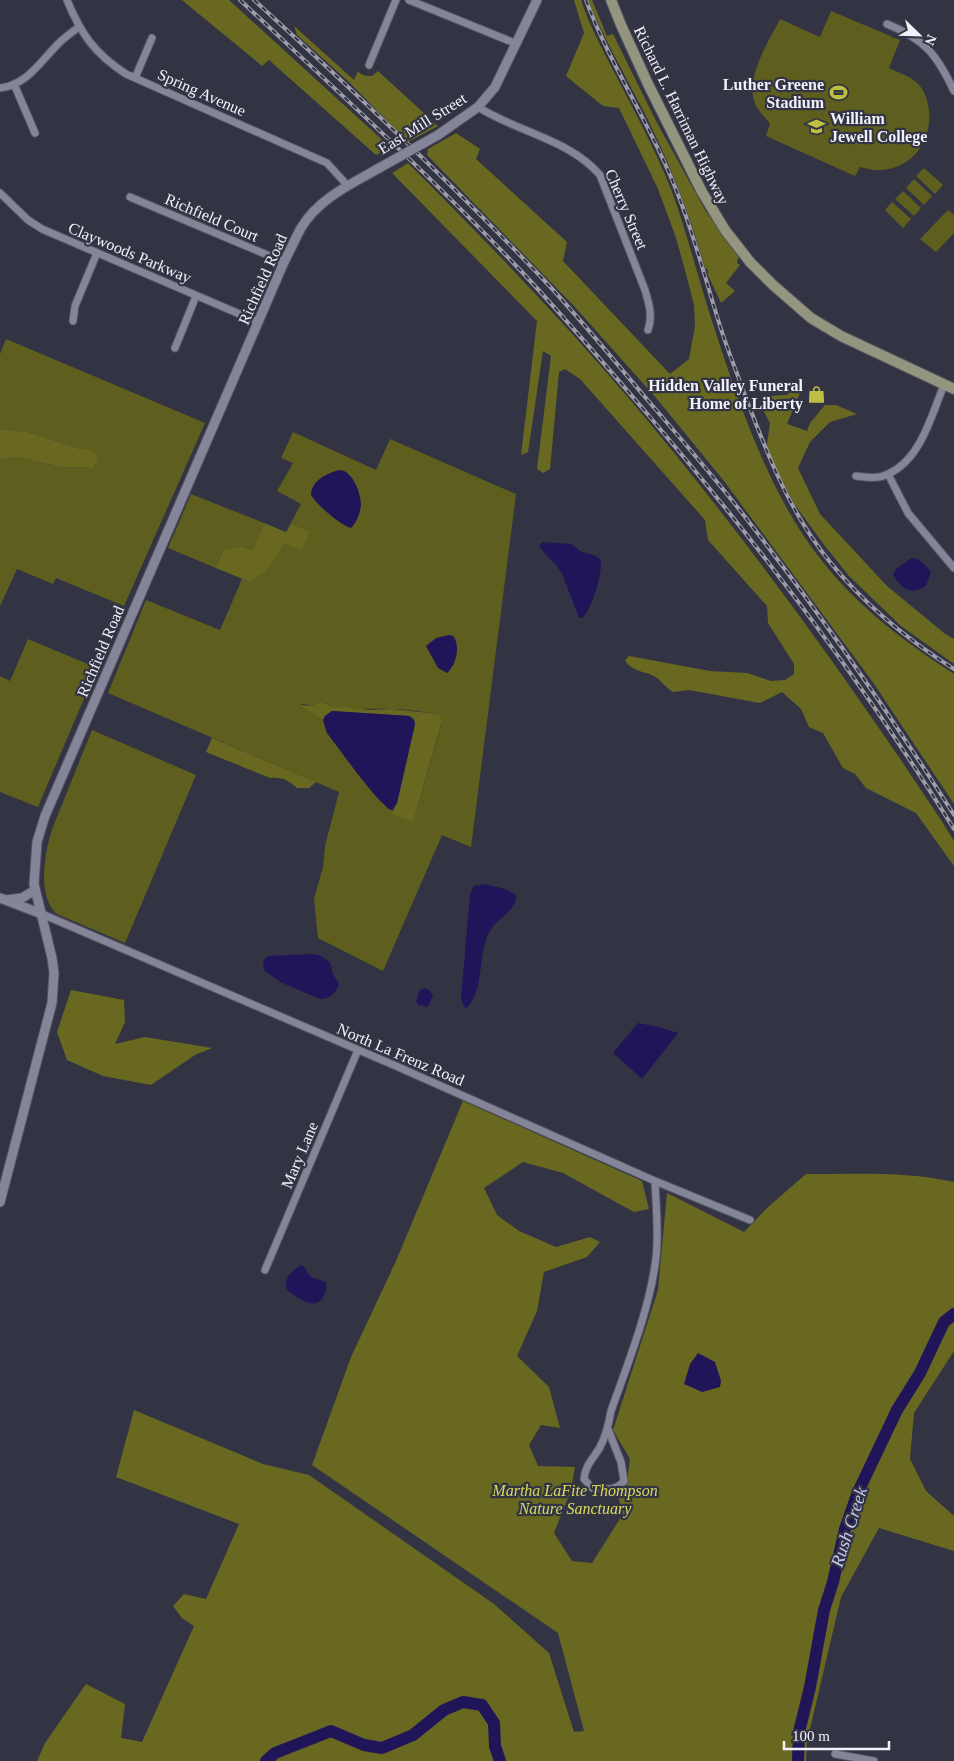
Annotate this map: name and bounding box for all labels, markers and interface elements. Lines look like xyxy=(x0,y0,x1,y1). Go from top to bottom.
north arrow xyxy=(894,10,944,60)
street label: Richard L. Harriman Highway xyxy=(630,23,732,208)
text: N xyxy=(922,32,939,47)
street label: Spring Avenue xyxy=(155,66,248,120)
place label: Luther Greene Stadium xyxy=(723,76,825,111)
sports icon: Luther Greene Stadium xyxy=(828,83,848,103)
street label: East Mill Street xyxy=(375,89,470,157)
place label: William Jewell College xyxy=(830,110,927,146)
school or university icon: William Jewell College xyxy=(806,117,826,137)
street label: Cherry Street xyxy=(601,166,651,253)
street label: Richfield Court xyxy=(162,190,262,245)
street label: Claywoods Parkway xyxy=(65,219,194,287)
street label: Richfield Road xyxy=(235,231,290,327)
place label: Hidden Valley Funeral Home of Liberty xyxy=(648,377,804,413)
shop icon: Hidden Valley Funeral Home of Liberty xyxy=(807,384,827,404)
street label: Richfield Road xyxy=(74,603,127,699)
street label: North La Frenz Road xyxy=(335,1020,467,1089)
street label: Mary Lane xyxy=(278,1119,322,1191)
park label: Martha LaFite Thompson Nature Sanctuary xyxy=(491,1482,658,1518)
water label: Rush Creek xyxy=(826,1484,872,1570)
scale bar xyxy=(784,1718,889,1750)
text: 100 m xyxy=(792,1728,830,1744)

